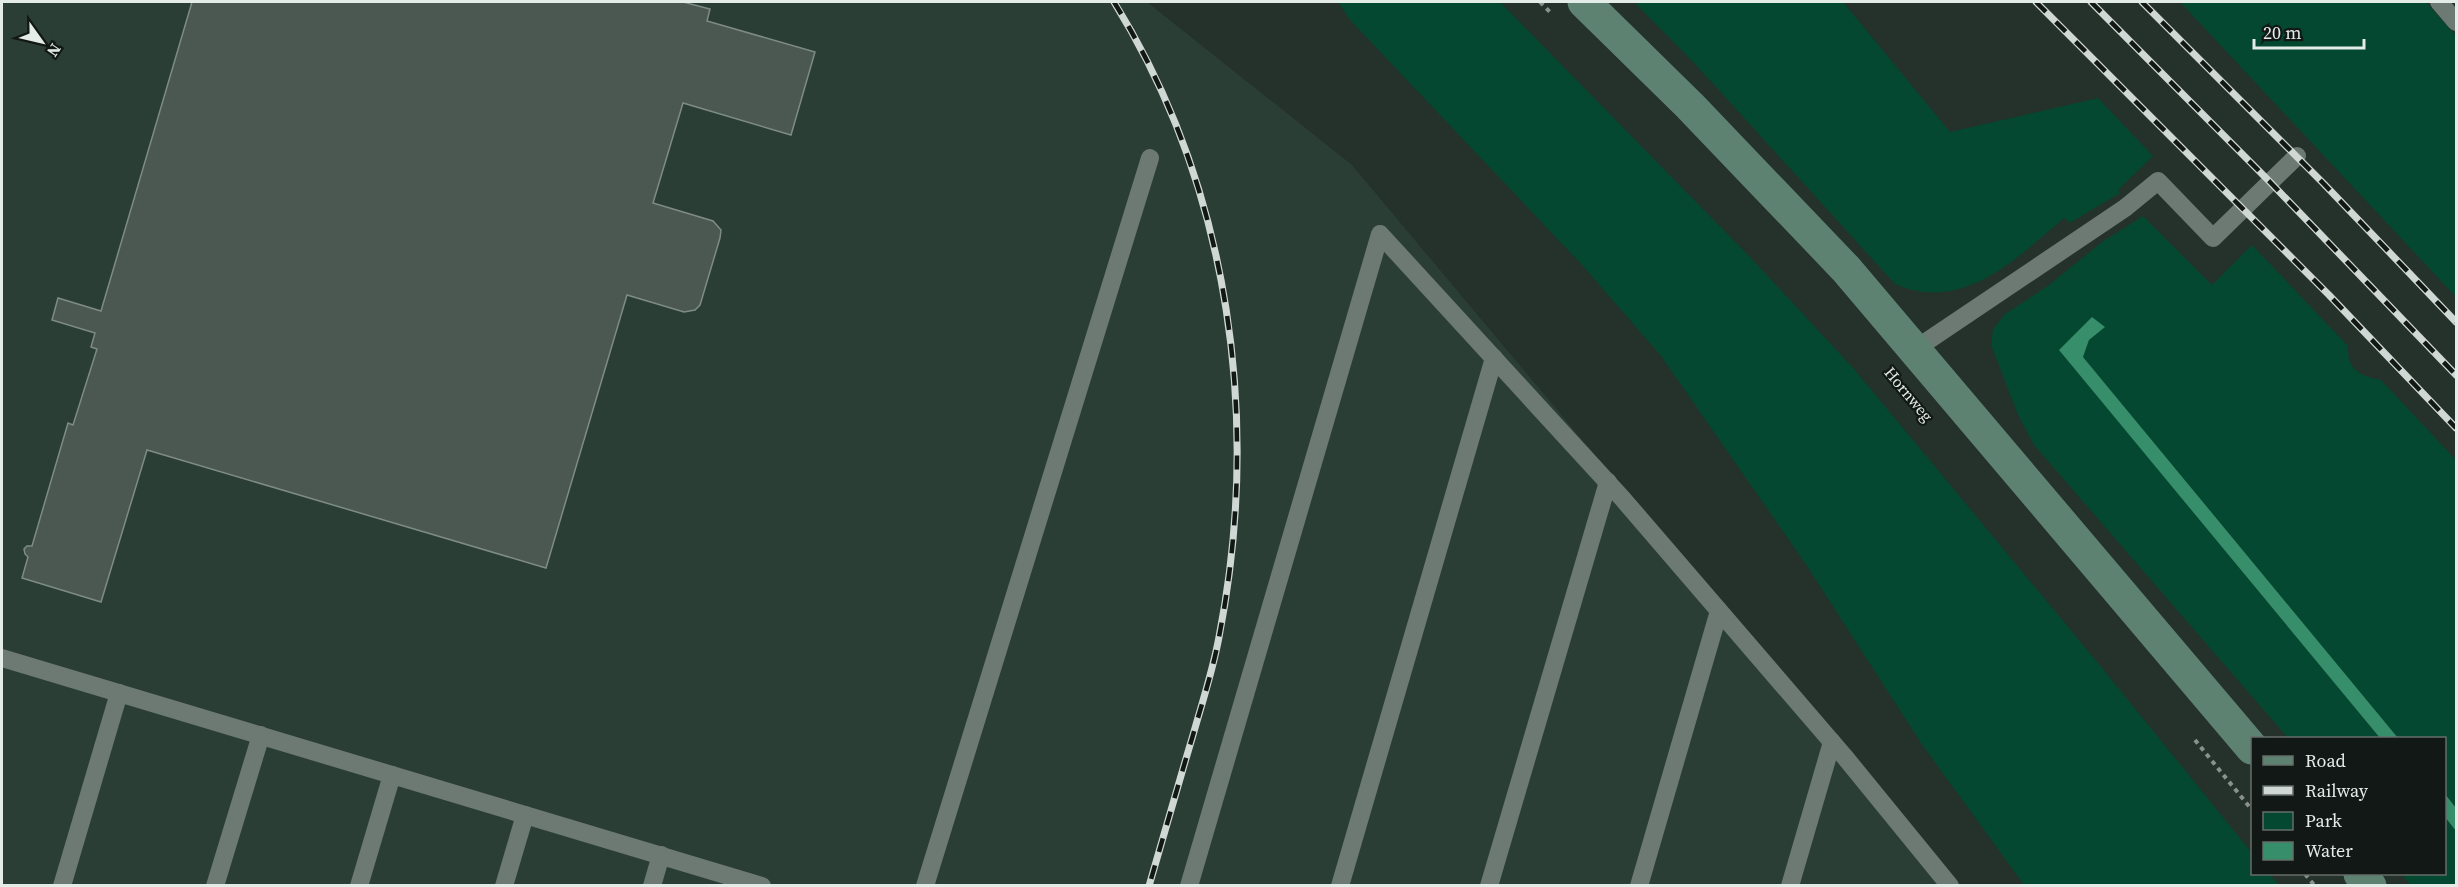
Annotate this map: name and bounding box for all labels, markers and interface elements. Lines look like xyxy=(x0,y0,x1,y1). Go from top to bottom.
north arrow xyxy=(12,12,72,72)
scale bar xyxy=(2254,12,2364,50)
text: 20 m xyxy=(2263,20,2301,45)
text: N xyxy=(42,39,67,62)
street label: Hornweg xyxy=(1880,362,1938,426)
legend xyxy=(2251,737,2446,875)
text: Road xyxy=(2305,748,2346,773)
text: Railway xyxy=(2305,778,2369,803)
text: Park xyxy=(2305,808,2342,833)
text: Water xyxy=(2305,838,2353,863)

